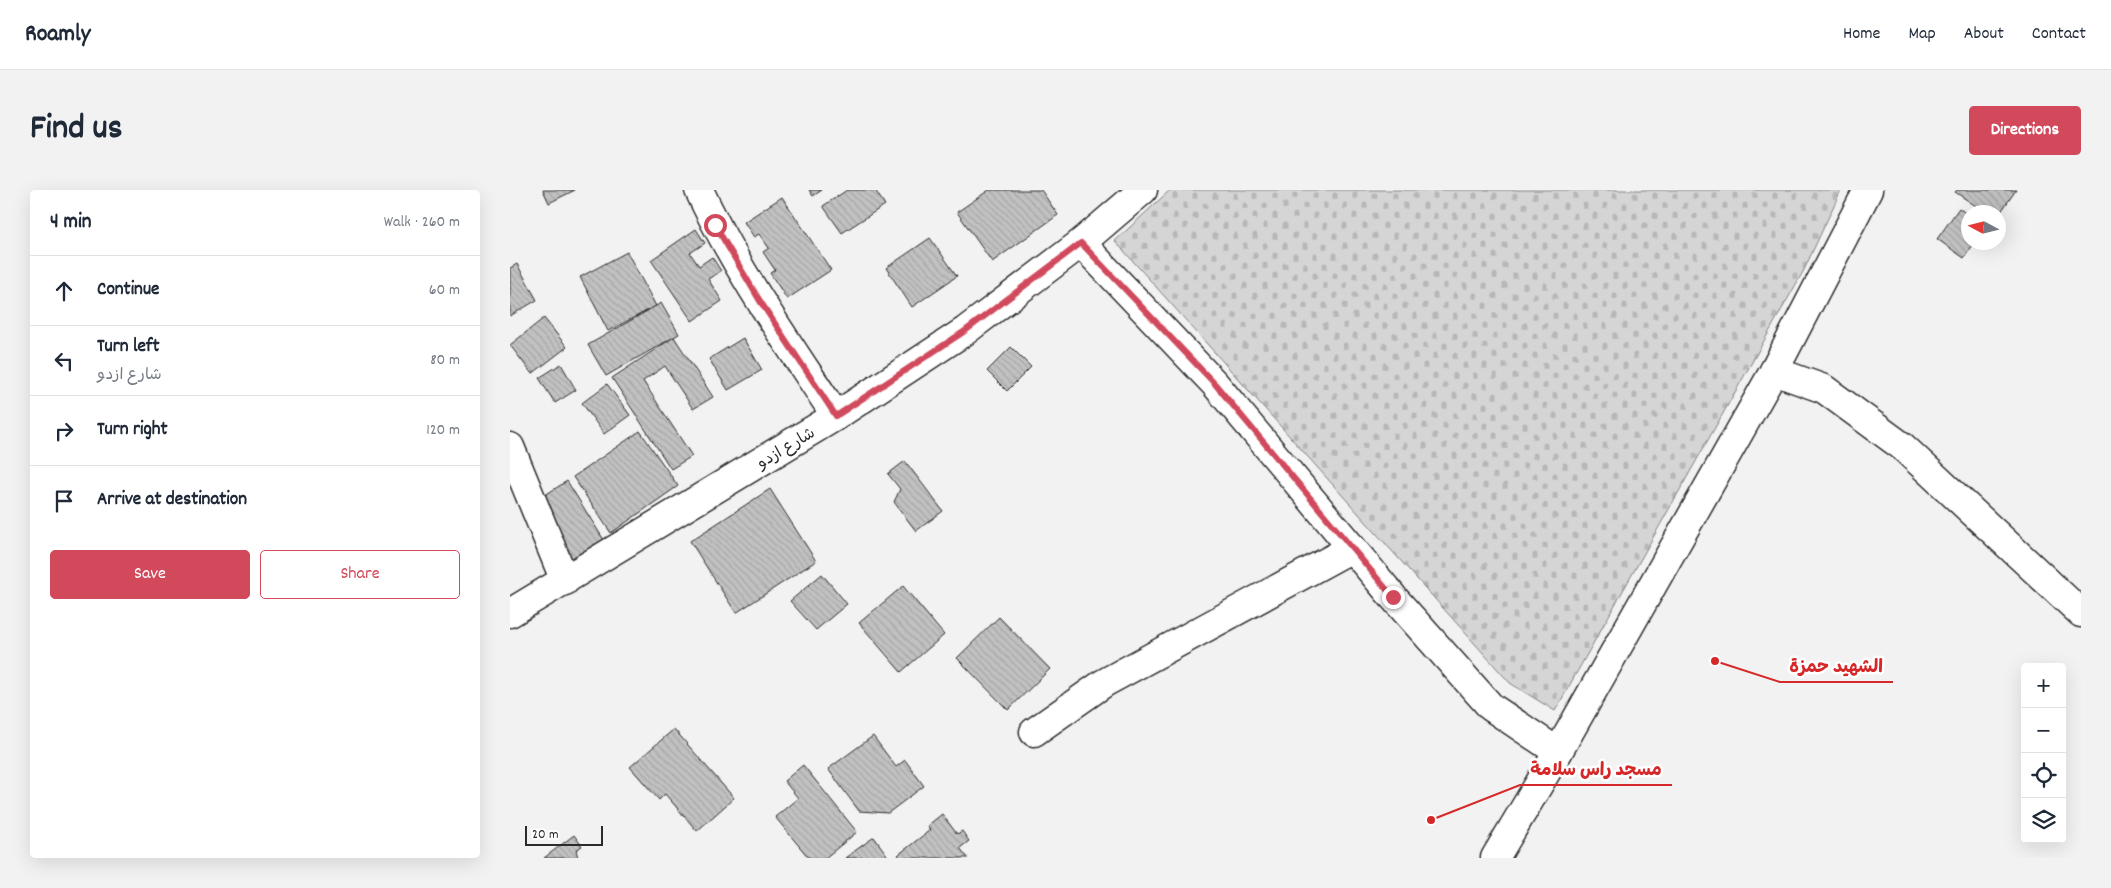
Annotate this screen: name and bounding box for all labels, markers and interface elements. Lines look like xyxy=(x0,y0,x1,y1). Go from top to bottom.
text: Roamly xyxy=(25,18,91,52)
text: Home xyxy=(1843,22,1880,47)
text: Map xyxy=(1908,22,1936,47)
text: About xyxy=(1964,22,2004,47)
text: Contact xyxy=(2032,22,2086,47)
text: Find us xyxy=(30,105,122,155)
button: Directions xyxy=(1969,106,2081,155)
north arrow xyxy=(1961,205,2006,250)
text: 4 min xyxy=(50,208,92,238)
text: Walk · 260 m xyxy=(384,211,460,234)
route start xyxy=(704,214,727,237)
icon: ahead xyxy=(50,277,78,305)
text: Continue xyxy=(97,277,159,304)
text: 60 m xyxy=(429,279,460,302)
text: Turn left xyxy=(97,334,160,361)
icon: left xyxy=(50,347,78,375)
text: 80 m xyxy=(430,349,460,372)
text: شارع ازدو xyxy=(97,364,162,387)
icon: right xyxy=(50,417,78,445)
text: Turn right xyxy=(97,417,168,444)
text: 120 m xyxy=(426,419,460,442)
street label: شارع ازدو xyxy=(752,423,820,476)
icon: arrive xyxy=(50,487,78,515)
text: Arrive at destination xyxy=(97,487,247,514)
button: Save xyxy=(50,550,250,599)
button: Share xyxy=(260,550,460,599)
route end xyxy=(1382,586,1405,609)
callout: الشهيد حمزة xyxy=(1780,649,1893,682)
text: الشهيد حمزة xyxy=(1789,656,1883,681)
map controls xyxy=(2021,663,2066,843)
button: + xyxy=(2021,663,2066,708)
button: − xyxy=(2021,708,2066,753)
callout: مسجد راس سلامة xyxy=(1520,752,1672,785)
button: locate xyxy=(2021,753,2066,798)
text: مسجد راس سلامة xyxy=(1530,759,1662,784)
button: layers xyxy=(2021,798,2066,843)
scale bar xyxy=(525,823,602,846)
text: 20 m xyxy=(532,825,559,845)

